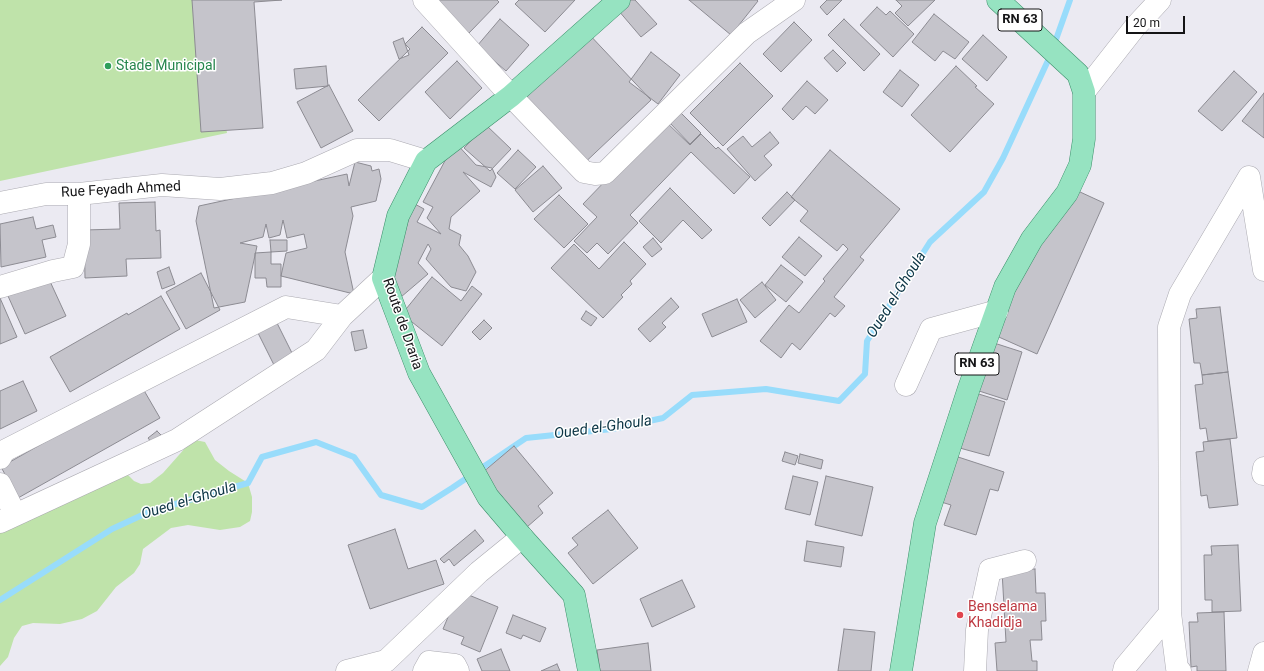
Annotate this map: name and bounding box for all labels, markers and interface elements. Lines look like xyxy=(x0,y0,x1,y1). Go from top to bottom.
scale bar xyxy=(1128,8,1187,34)
road number: RN 63 xyxy=(998,9,1042,31)
text: 20 m xyxy=(1133,16,1160,30)
place label: Stade Municipal xyxy=(116,58,216,74)
marker: Stade Municipal xyxy=(103,61,113,71)
street label: Rue Feyadh Ahmed xyxy=(61,178,181,202)
water label: Oued el-Ghoula xyxy=(863,248,931,342)
street label: Route de Draria xyxy=(378,276,426,372)
road number: RN 63 xyxy=(955,353,999,375)
water label: Oued el-Ghoula xyxy=(553,412,653,444)
water label: Oued el-Ghoula xyxy=(139,478,239,524)
place label: Benselama Khadidja xyxy=(968,599,1037,632)
marker: Benselama Khadidja xyxy=(955,610,965,620)

